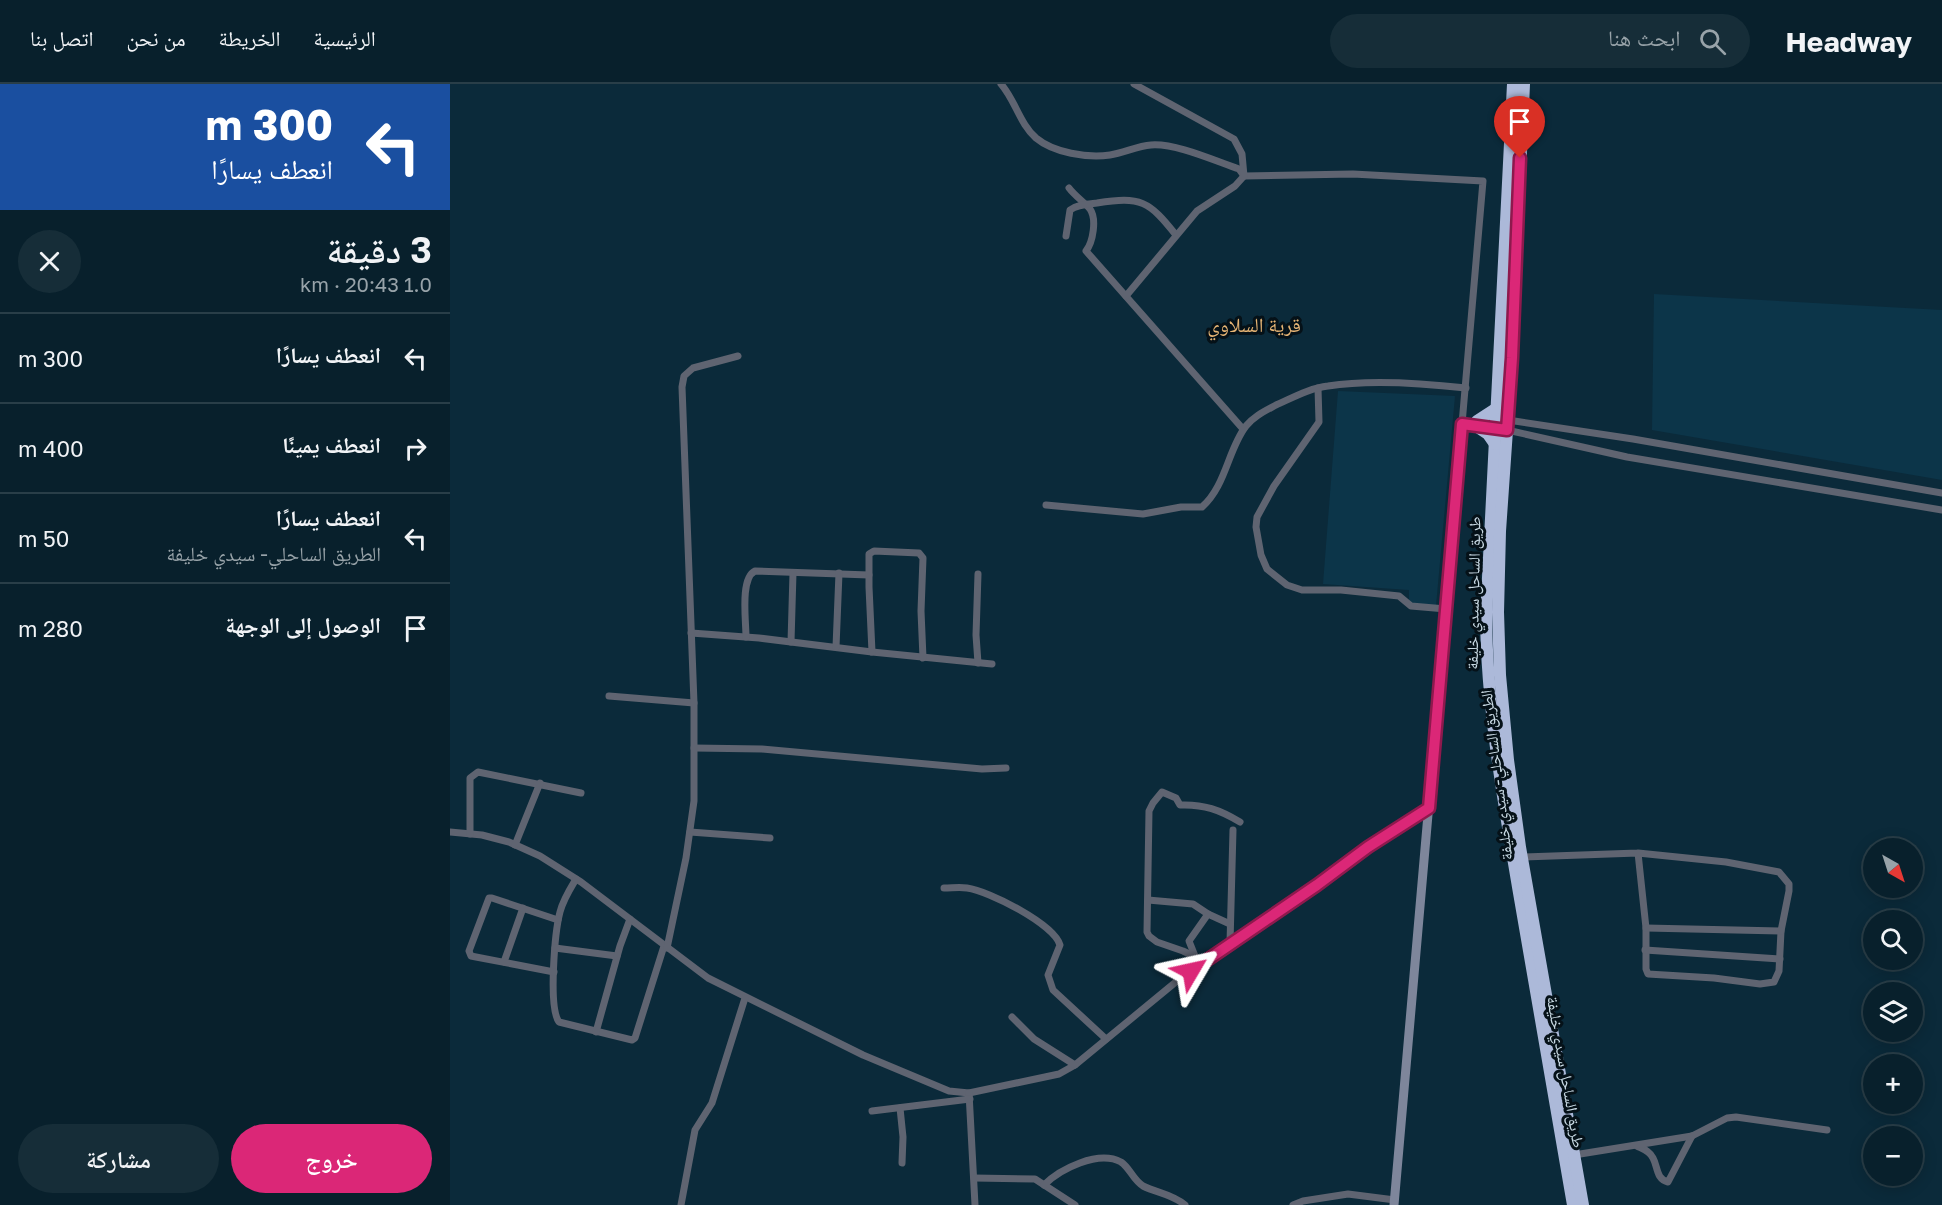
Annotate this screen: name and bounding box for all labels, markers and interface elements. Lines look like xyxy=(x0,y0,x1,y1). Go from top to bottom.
search box xyxy=(1330,14,1750,68)
text: ابحث هنا xyxy=(1608,24,1681,51)
text: اتصل بنا xyxy=(30,25,93,51)
text: من نحن xyxy=(126,25,186,51)
text: الخريطة xyxy=(219,25,280,51)
text: الرئيسية xyxy=(313,25,376,51)
icon: search xyxy=(1696,25,1729,58)
text: Headway xyxy=(1786,25,1912,58)
pin xyxy=(1494,96,1545,158)
text: 300 m xyxy=(205,99,333,149)
icon: arrive xyxy=(1503,105,1536,138)
icon: left xyxy=(354,108,432,186)
text: انعطف يسارًا xyxy=(211,153,333,185)
text: 3 دقيقة xyxy=(326,228,432,271)
button: close xyxy=(18,230,81,293)
text: 1.0 km · 20:43 xyxy=(300,272,432,296)
district label: قرية السلاوي xyxy=(1207,312,1301,341)
text: انعطف يسارًا xyxy=(276,341,381,368)
icon: left xyxy=(399,342,432,375)
text: 300 m xyxy=(18,345,83,372)
text: انعطف يمينًا xyxy=(282,431,381,458)
icon: right xyxy=(399,432,432,465)
text: 400 m xyxy=(18,435,84,462)
text: انعطف يسارًا xyxy=(276,504,381,531)
street label: طريق الساحل سيدي خليفة xyxy=(1462,516,1487,670)
icon: left xyxy=(399,522,432,555)
text: 50 m xyxy=(18,525,69,552)
text: الطريق الساحلي- سيدي خليفة xyxy=(167,541,381,565)
text: الوصول إلى الوجهة xyxy=(225,611,381,638)
icon: arrive xyxy=(399,612,432,645)
text: 280 m xyxy=(18,615,83,642)
street label: الطريق الساحلي- سيدي خليفة xyxy=(1476,688,1519,861)
north arrow xyxy=(1863,838,1923,898)
map controls xyxy=(1863,838,1923,1186)
button: search xyxy=(1863,910,1923,970)
position arrow xyxy=(1159,939,1223,1003)
button: layers xyxy=(1863,982,1923,1042)
street label: طريق الساحل سيدي خليفة xyxy=(1540,995,1589,1150)
button: + xyxy=(1863,1054,1923,1114)
button: مشاركة xyxy=(18,1124,219,1193)
button: خروج xyxy=(231,1124,432,1193)
button: − xyxy=(1863,1126,1923,1186)

